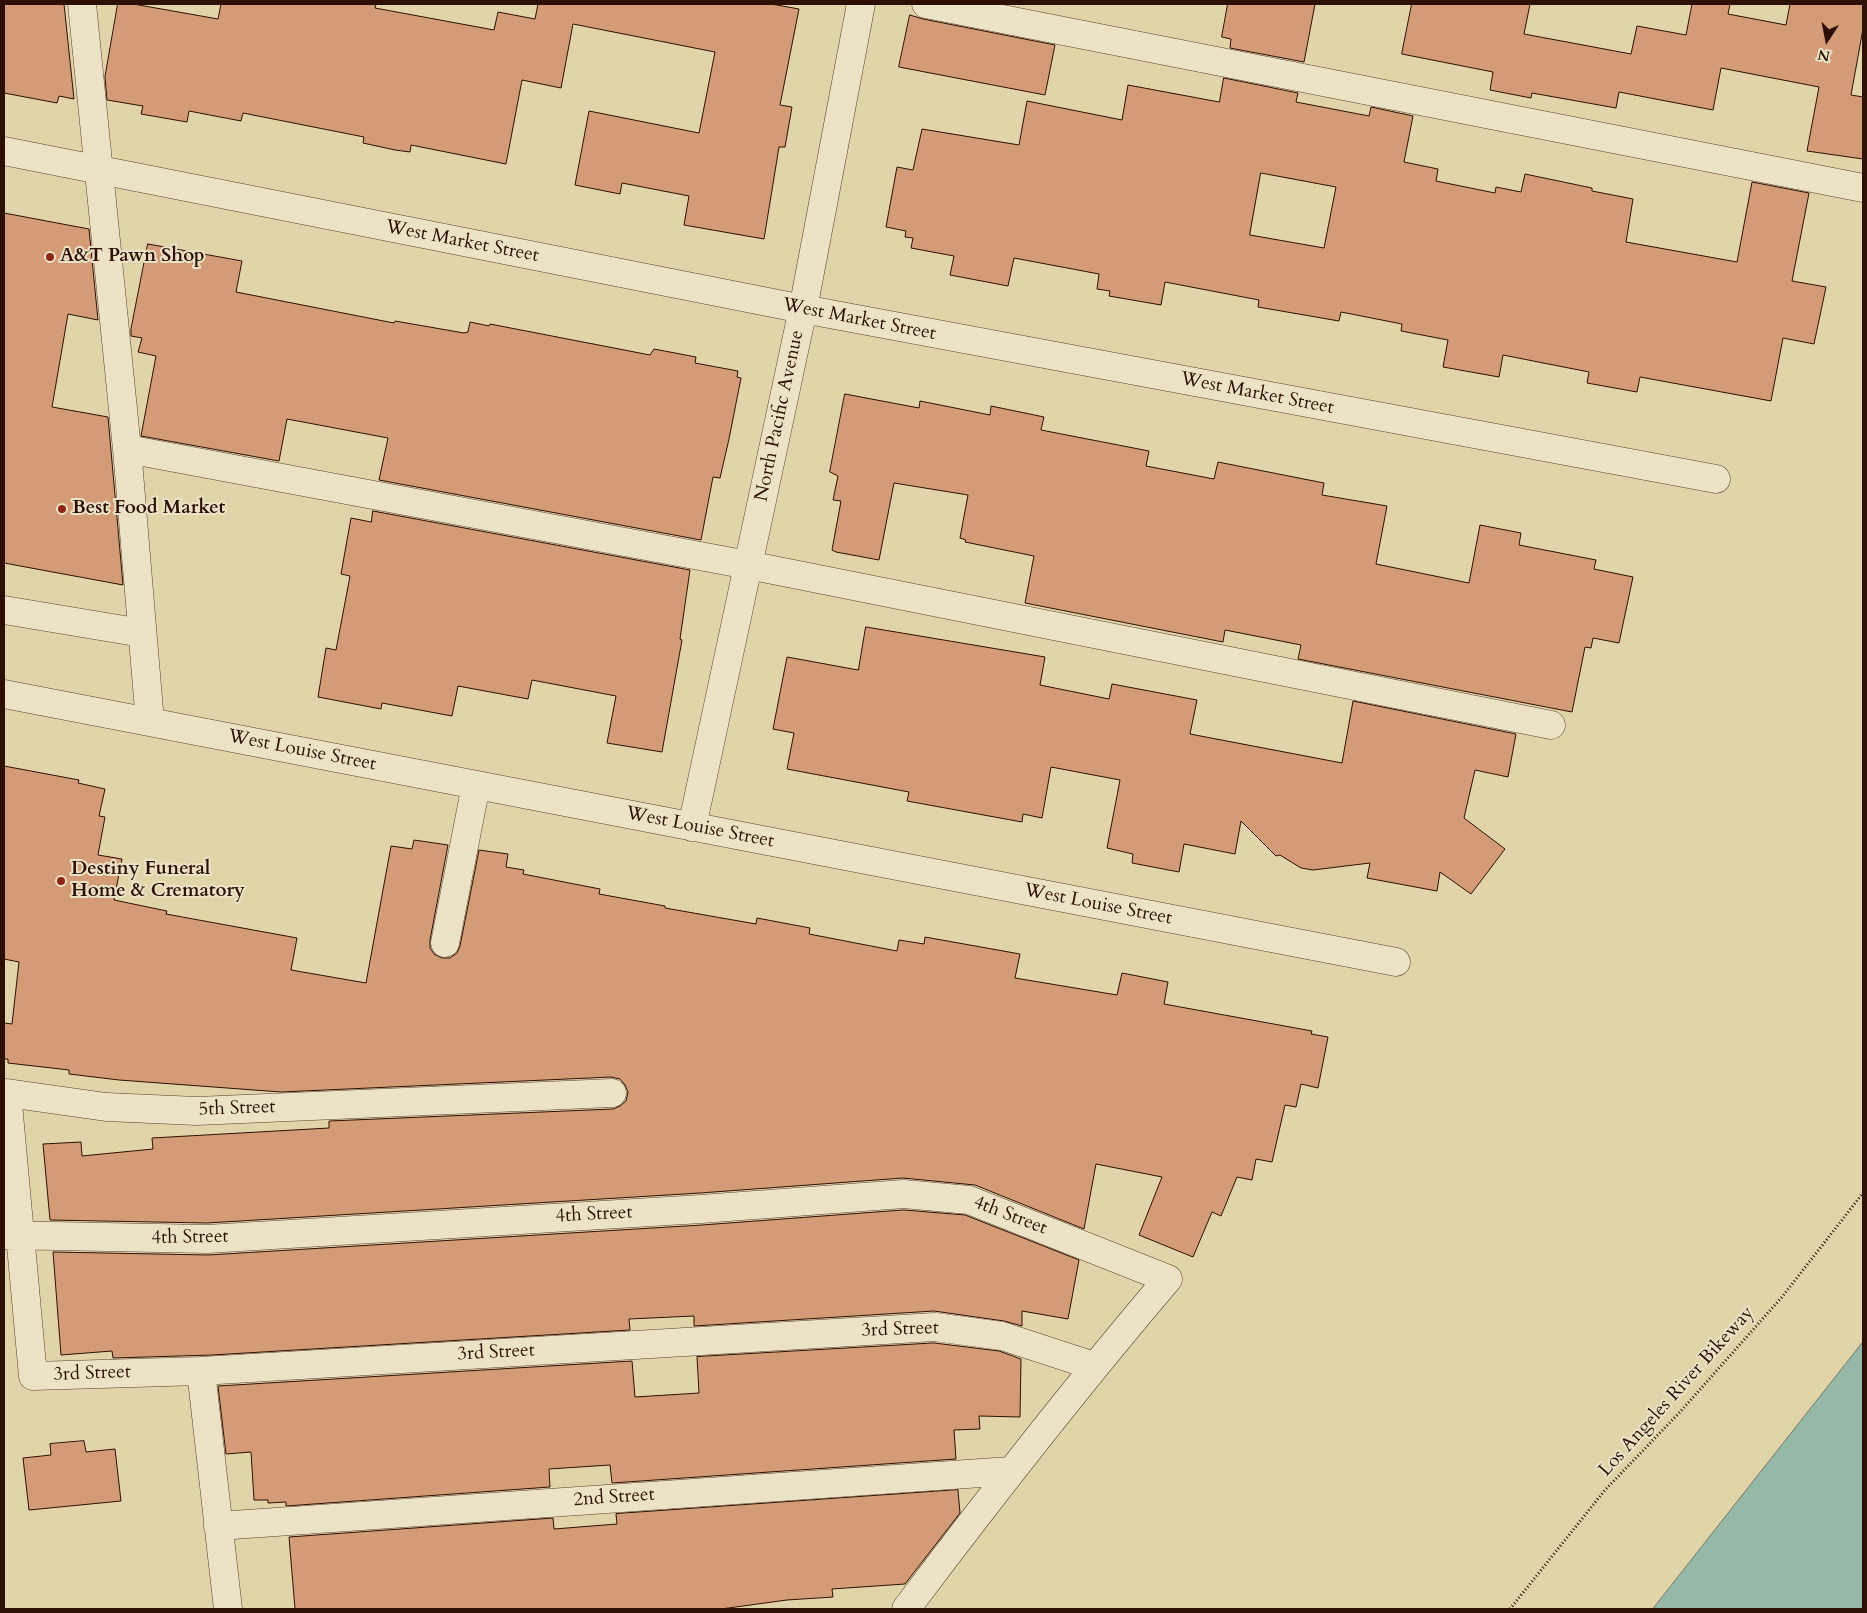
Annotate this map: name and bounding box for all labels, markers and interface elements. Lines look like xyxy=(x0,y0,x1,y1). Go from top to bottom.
north arrow xyxy=(1802,15,1852,65)
text: N xyxy=(1816,45,1832,66)
street label: West Market Street xyxy=(383,216,541,268)
place label: A&T Pawn Shop xyxy=(60,246,205,268)
marker: A&T Pawn Shop xyxy=(44,251,56,263)
street label: West Market Street xyxy=(780,294,938,346)
street label: North Pacific Avenue xyxy=(751,328,809,504)
street label: West Market Street xyxy=(1178,368,1336,420)
place label: Best Food Market xyxy=(72,498,225,520)
marker: Best Food Market xyxy=(56,503,68,515)
street label: West Louise Street xyxy=(226,725,378,777)
street label: West Louise Street xyxy=(624,802,776,854)
place label: Destiny Funeral Home & Crematory xyxy=(71,859,245,903)
marker: Destiny Funeral Home & Crematory xyxy=(55,875,67,887)
street label: West Louise Street xyxy=(1022,879,1174,931)
street label: 5th Street xyxy=(198,1096,276,1122)
street label: 4th Street xyxy=(970,1192,1050,1240)
street label: 4th Street xyxy=(555,1202,633,1228)
street label: 4th Street xyxy=(151,1226,229,1250)
street label: Los Angeles River Bikeway xyxy=(1595,1302,1759,1482)
street label: 3rd Street xyxy=(861,1317,939,1343)
street label: 3rd Street xyxy=(457,1340,535,1366)
street label: 3rd Street xyxy=(53,1361,131,1387)
street label: 2nd Street xyxy=(573,1484,655,1512)

